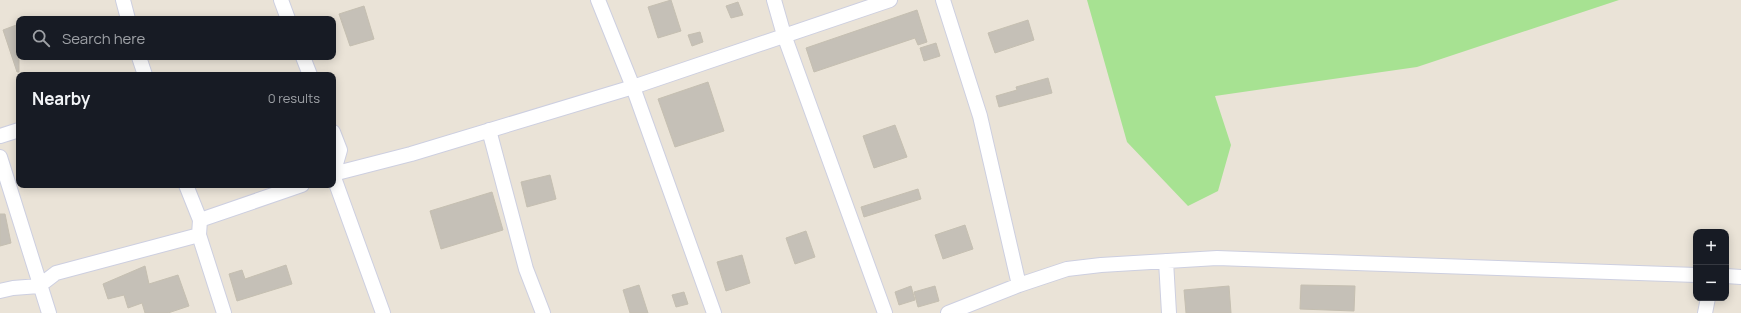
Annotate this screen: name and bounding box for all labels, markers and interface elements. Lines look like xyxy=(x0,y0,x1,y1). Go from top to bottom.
search box xyxy=(16,16,336,60)
icon: search xyxy=(30,27,52,49)
text: Search here xyxy=(62,28,145,49)
text: Nearby xyxy=(32,87,90,110)
text: 0 results xyxy=(268,89,320,107)
map controls xyxy=(1693,229,1729,301)
button: + xyxy=(1693,229,1729,265)
button: − xyxy=(1693,265,1729,301)

